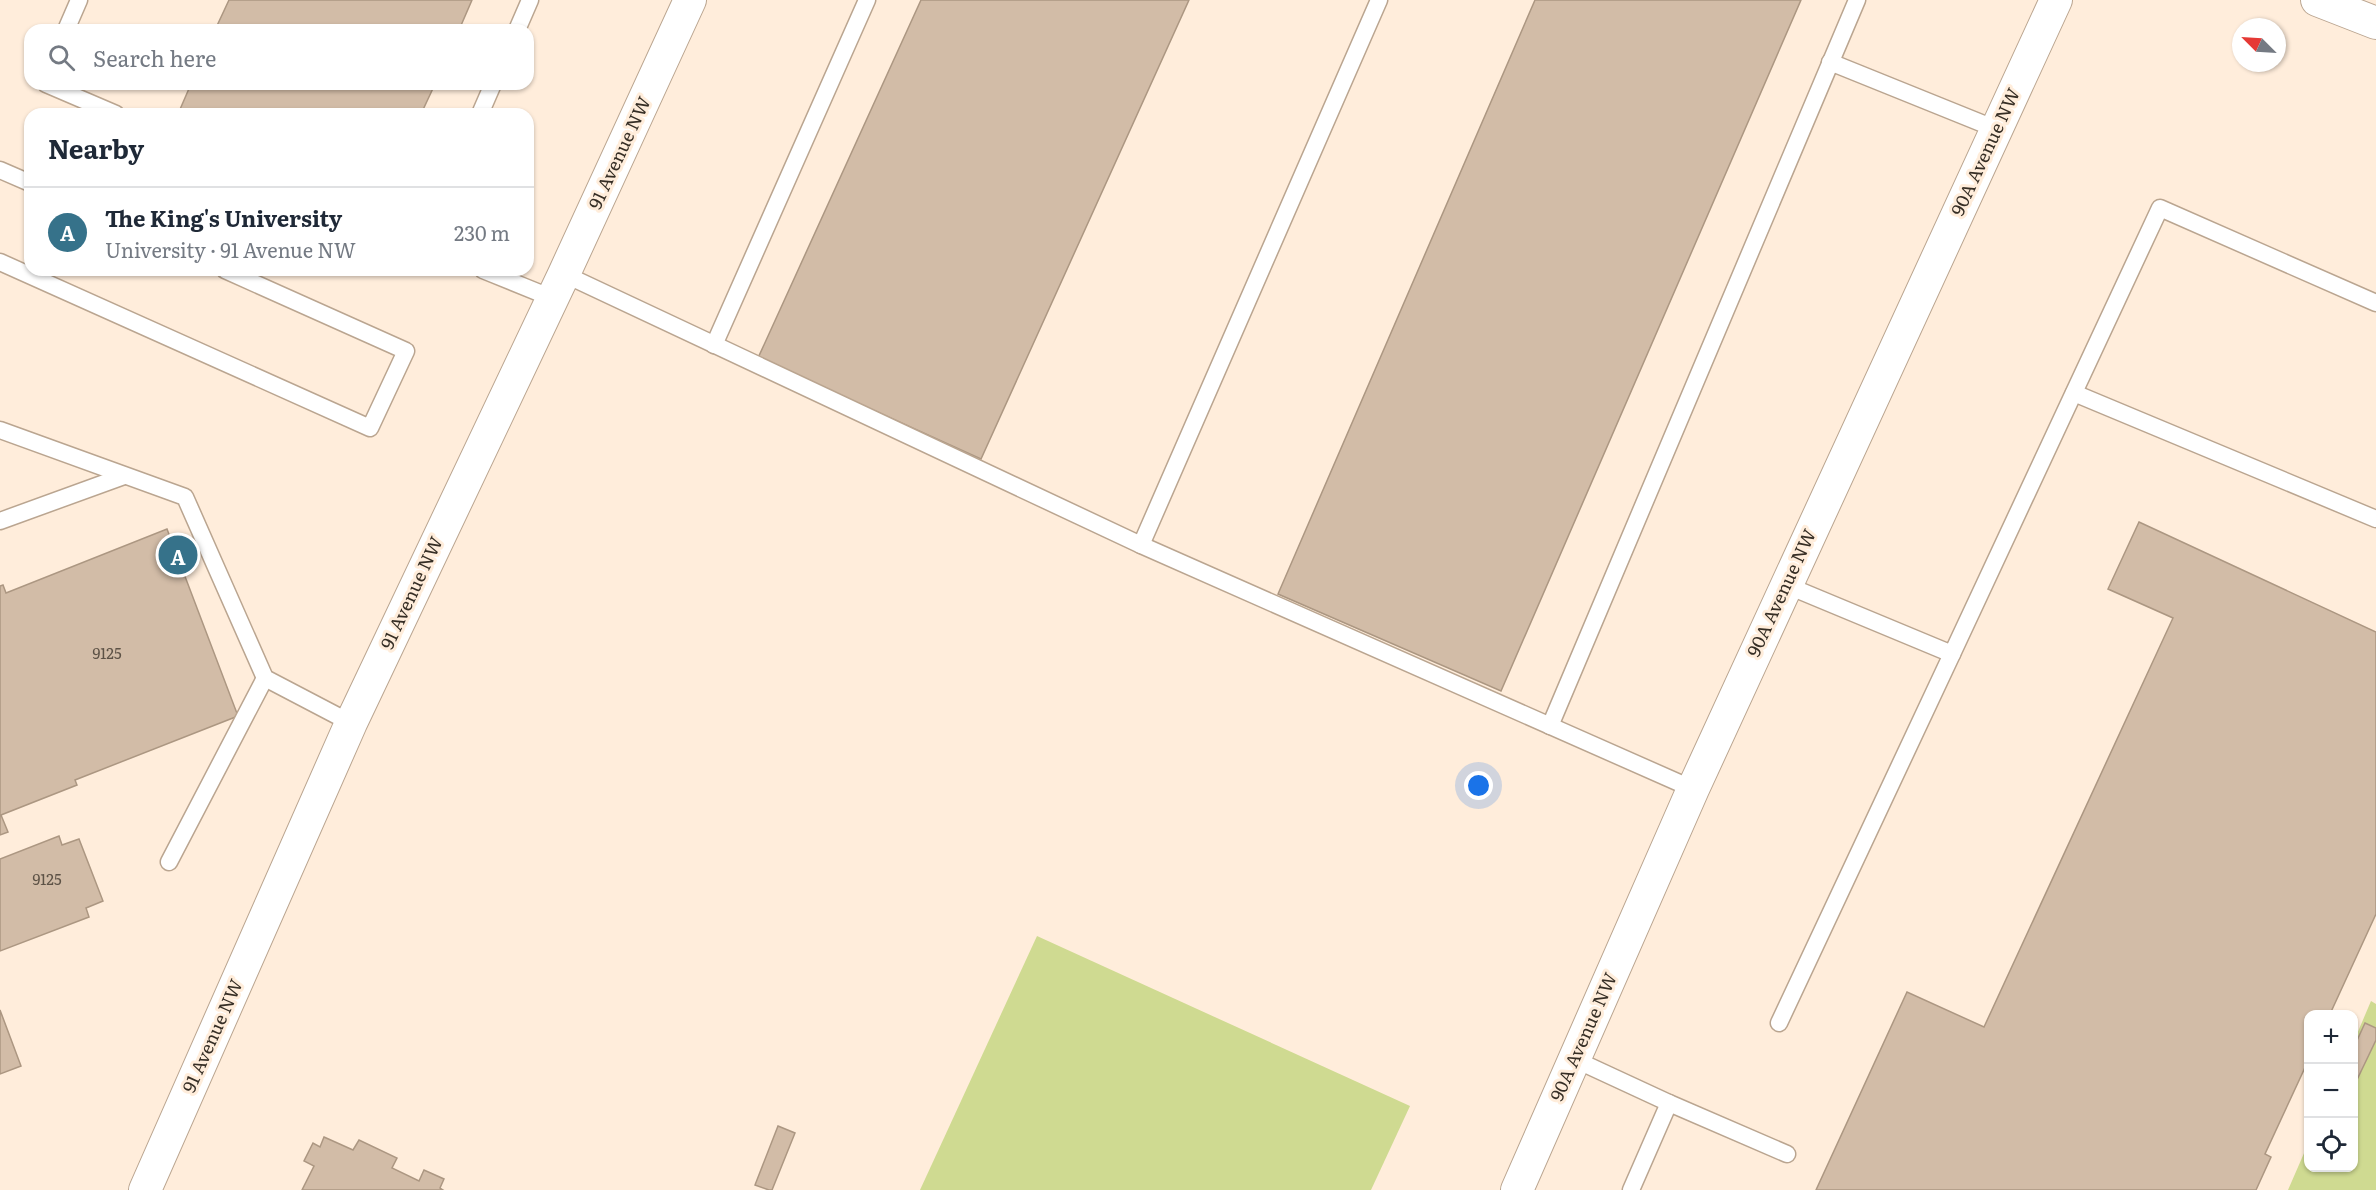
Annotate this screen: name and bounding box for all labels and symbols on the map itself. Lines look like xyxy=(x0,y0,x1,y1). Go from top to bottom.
north arrow xyxy=(2232,18,2286,72)
street label: 90A Avenue NW xyxy=(1943,83,2026,220)
street label: 91 Avenue NW xyxy=(581,91,657,213)
street label: 90A Avenue NW xyxy=(1739,524,1822,661)
street label: 91 Avenue NW xyxy=(373,531,449,653)
pin: A xyxy=(158,532,198,578)
house number: 9125 xyxy=(92,641,122,664)
your location xyxy=(1464,771,1493,800)
house number: 9125 xyxy=(32,867,62,890)
street label: 90A Avenue NW xyxy=(1542,967,1623,1105)
street label: 91 Avenue NW xyxy=(175,974,249,1097)

